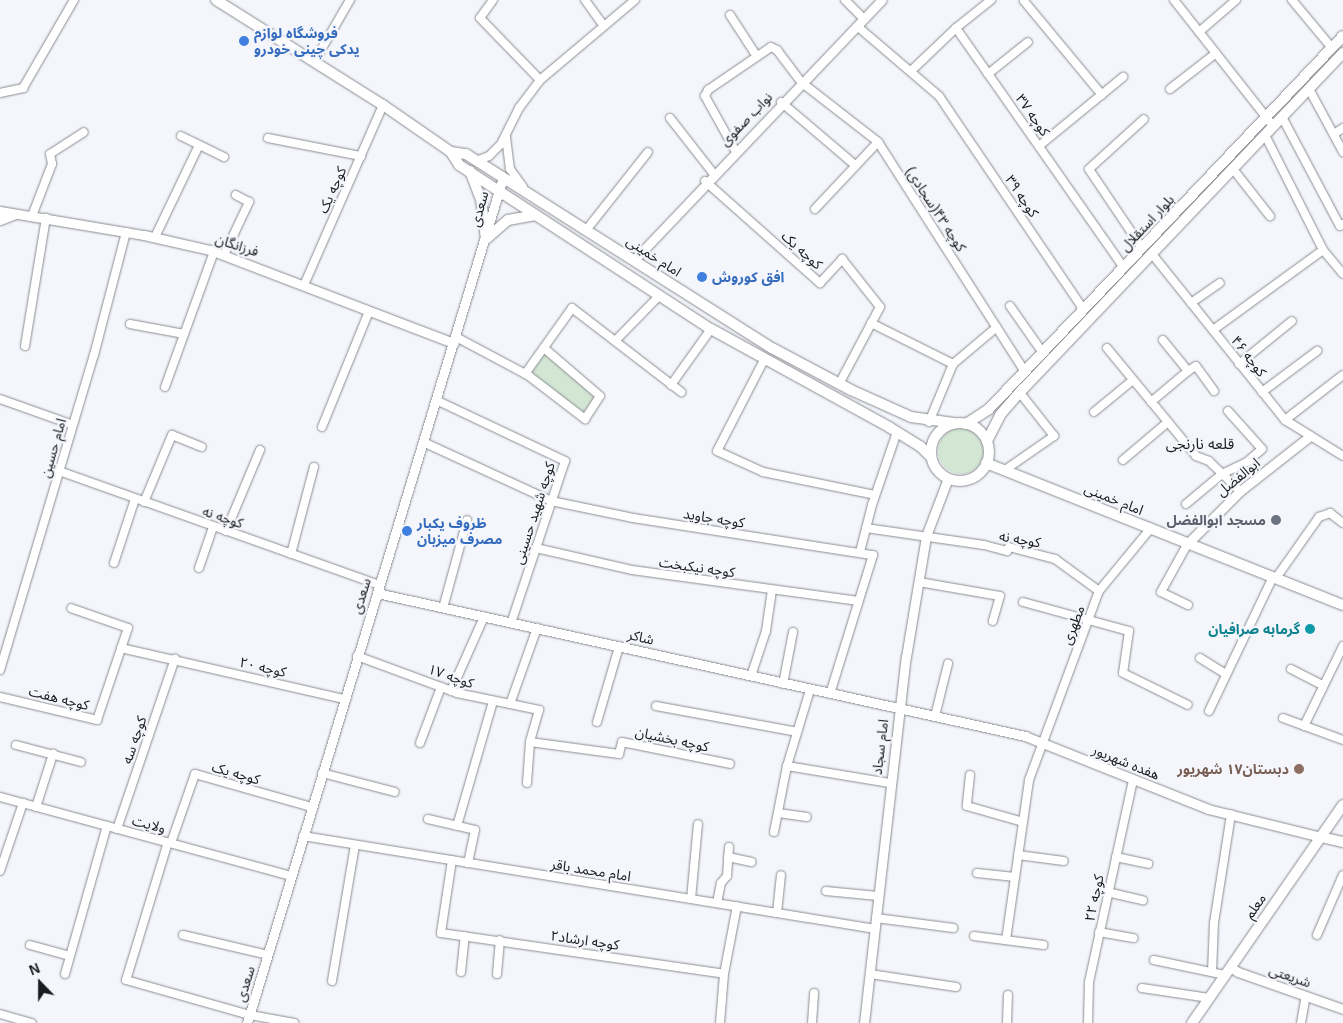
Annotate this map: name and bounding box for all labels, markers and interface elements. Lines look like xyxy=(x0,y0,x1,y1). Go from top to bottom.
place label: فروشگاه لوازم یدکی چینی خودرو xyxy=(254,25,360,58)
marker: فروشگاه لوازم یدکی چینی خودرو xyxy=(238,35,250,47)
street label: نواب صفوی xyxy=(716,89,776,149)
street label: کوچه ۳۷ xyxy=(1013,91,1053,139)
street label: کوچه ۴۳(سجادی) xyxy=(902,163,970,255)
street label: کوچه یک xyxy=(314,164,350,216)
street label: کوچه ۳۹ xyxy=(1002,172,1042,220)
street label: سعدی xyxy=(466,189,492,229)
street label: بلوار استقلال xyxy=(1116,191,1178,255)
street label: کوچه یک xyxy=(778,227,826,273)
street label: فرزانگان xyxy=(213,230,261,260)
street label: امام خمینی xyxy=(623,232,685,280)
place label: افق کوروش xyxy=(712,269,784,285)
marker: افق کوروش xyxy=(696,271,708,283)
street label: کوچه ۴۶ xyxy=(1228,332,1270,380)
street label: امام حسین xyxy=(37,416,69,480)
district label: قلعه نارنجی xyxy=(1166,435,1234,453)
street label: ابوالفضل xyxy=(1213,454,1263,500)
street label: کوچه شهید حسینی xyxy=(510,460,558,566)
street label: امام خمینی xyxy=(1082,480,1146,518)
street label: کوچه نه xyxy=(200,502,246,532)
street label: کوچه جاوید xyxy=(682,505,746,531)
place label: مسجد ابوالفضل xyxy=(1166,512,1266,528)
marker: مسجد ابوالفضل xyxy=(1270,514,1282,526)
place label: ظروف یکبار مصرف میزبان xyxy=(417,515,502,548)
marker: ظروف یکبار مصرف میزبان xyxy=(401,525,413,537)
street label: کوچه نه xyxy=(998,527,1042,551)
street label: کوچه نیکبخت xyxy=(658,553,736,581)
street label: سعدی xyxy=(348,576,374,616)
street label: مطهری xyxy=(1058,603,1088,647)
place label: گرمابه صرافیان xyxy=(1208,621,1300,637)
marker: گرمابه صرافیان xyxy=(1304,623,1316,635)
street label: شاکر xyxy=(626,626,656,648)
street label: کوچه ۲۰ xyxy=(238,653,288,681)
street label: کوچه ۱۷ xyxy=(426,660,476,692)
street label: کوچه هفت xyxy=(27,682,91,714)
street label: کوچه سه xyxy=(118,714,150,766)
street label: امام سجاد xyxy=(868,718,892,776)
street label: کوچه بخشیان xyxy=(634,723,710,755)
street label: هفده شهریور xyxy=(1090,741,1162,783)
street label: کوچه یک xyxy=(210,758,262,788)
place label: دبستان۱۷ شهریور xyxy=(1177,761,1289,777)
marker: دبستان۱۷ شهریور xyxy=(1293,763,1305,775)
street label: ولایت xyxy=(130,812,168,836)
street label: امام محمد باقر xyxy=(550,855,632,885)
street label: کوچه ۲۲ xyxy=(1081,873,1107,923)
street label: معلم xyxy=(1240,890,1270,922)
street label: کوچه ارشاد۲ xyxy=(550,927,620,953)
north arrow xyxy=(15,958,65,1008)
text: N xyxy=(27,960,42,978)
street label: شریعتی xyxy=(1267,961,1313,991)
street label: سعدی xyxy=(232,964,258,1004)

